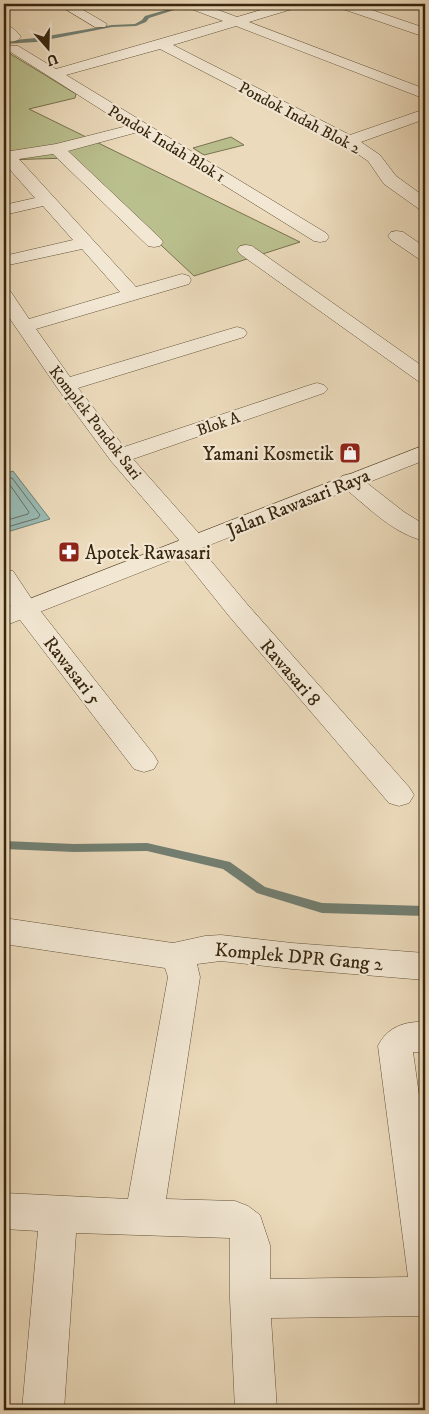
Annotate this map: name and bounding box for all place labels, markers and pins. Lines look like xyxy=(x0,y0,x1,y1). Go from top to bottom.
shop icon: Yamani Kosmetik xyxy=(338,441,362,465)
place label: Yamani Kosmetik xyxy=(203,443,335,466)
pharmacy icon: Apotek Rawasari xyxy=(57,540,81,564)
place label: Apotek Rawasari xyxy=(85,542,211,565)

